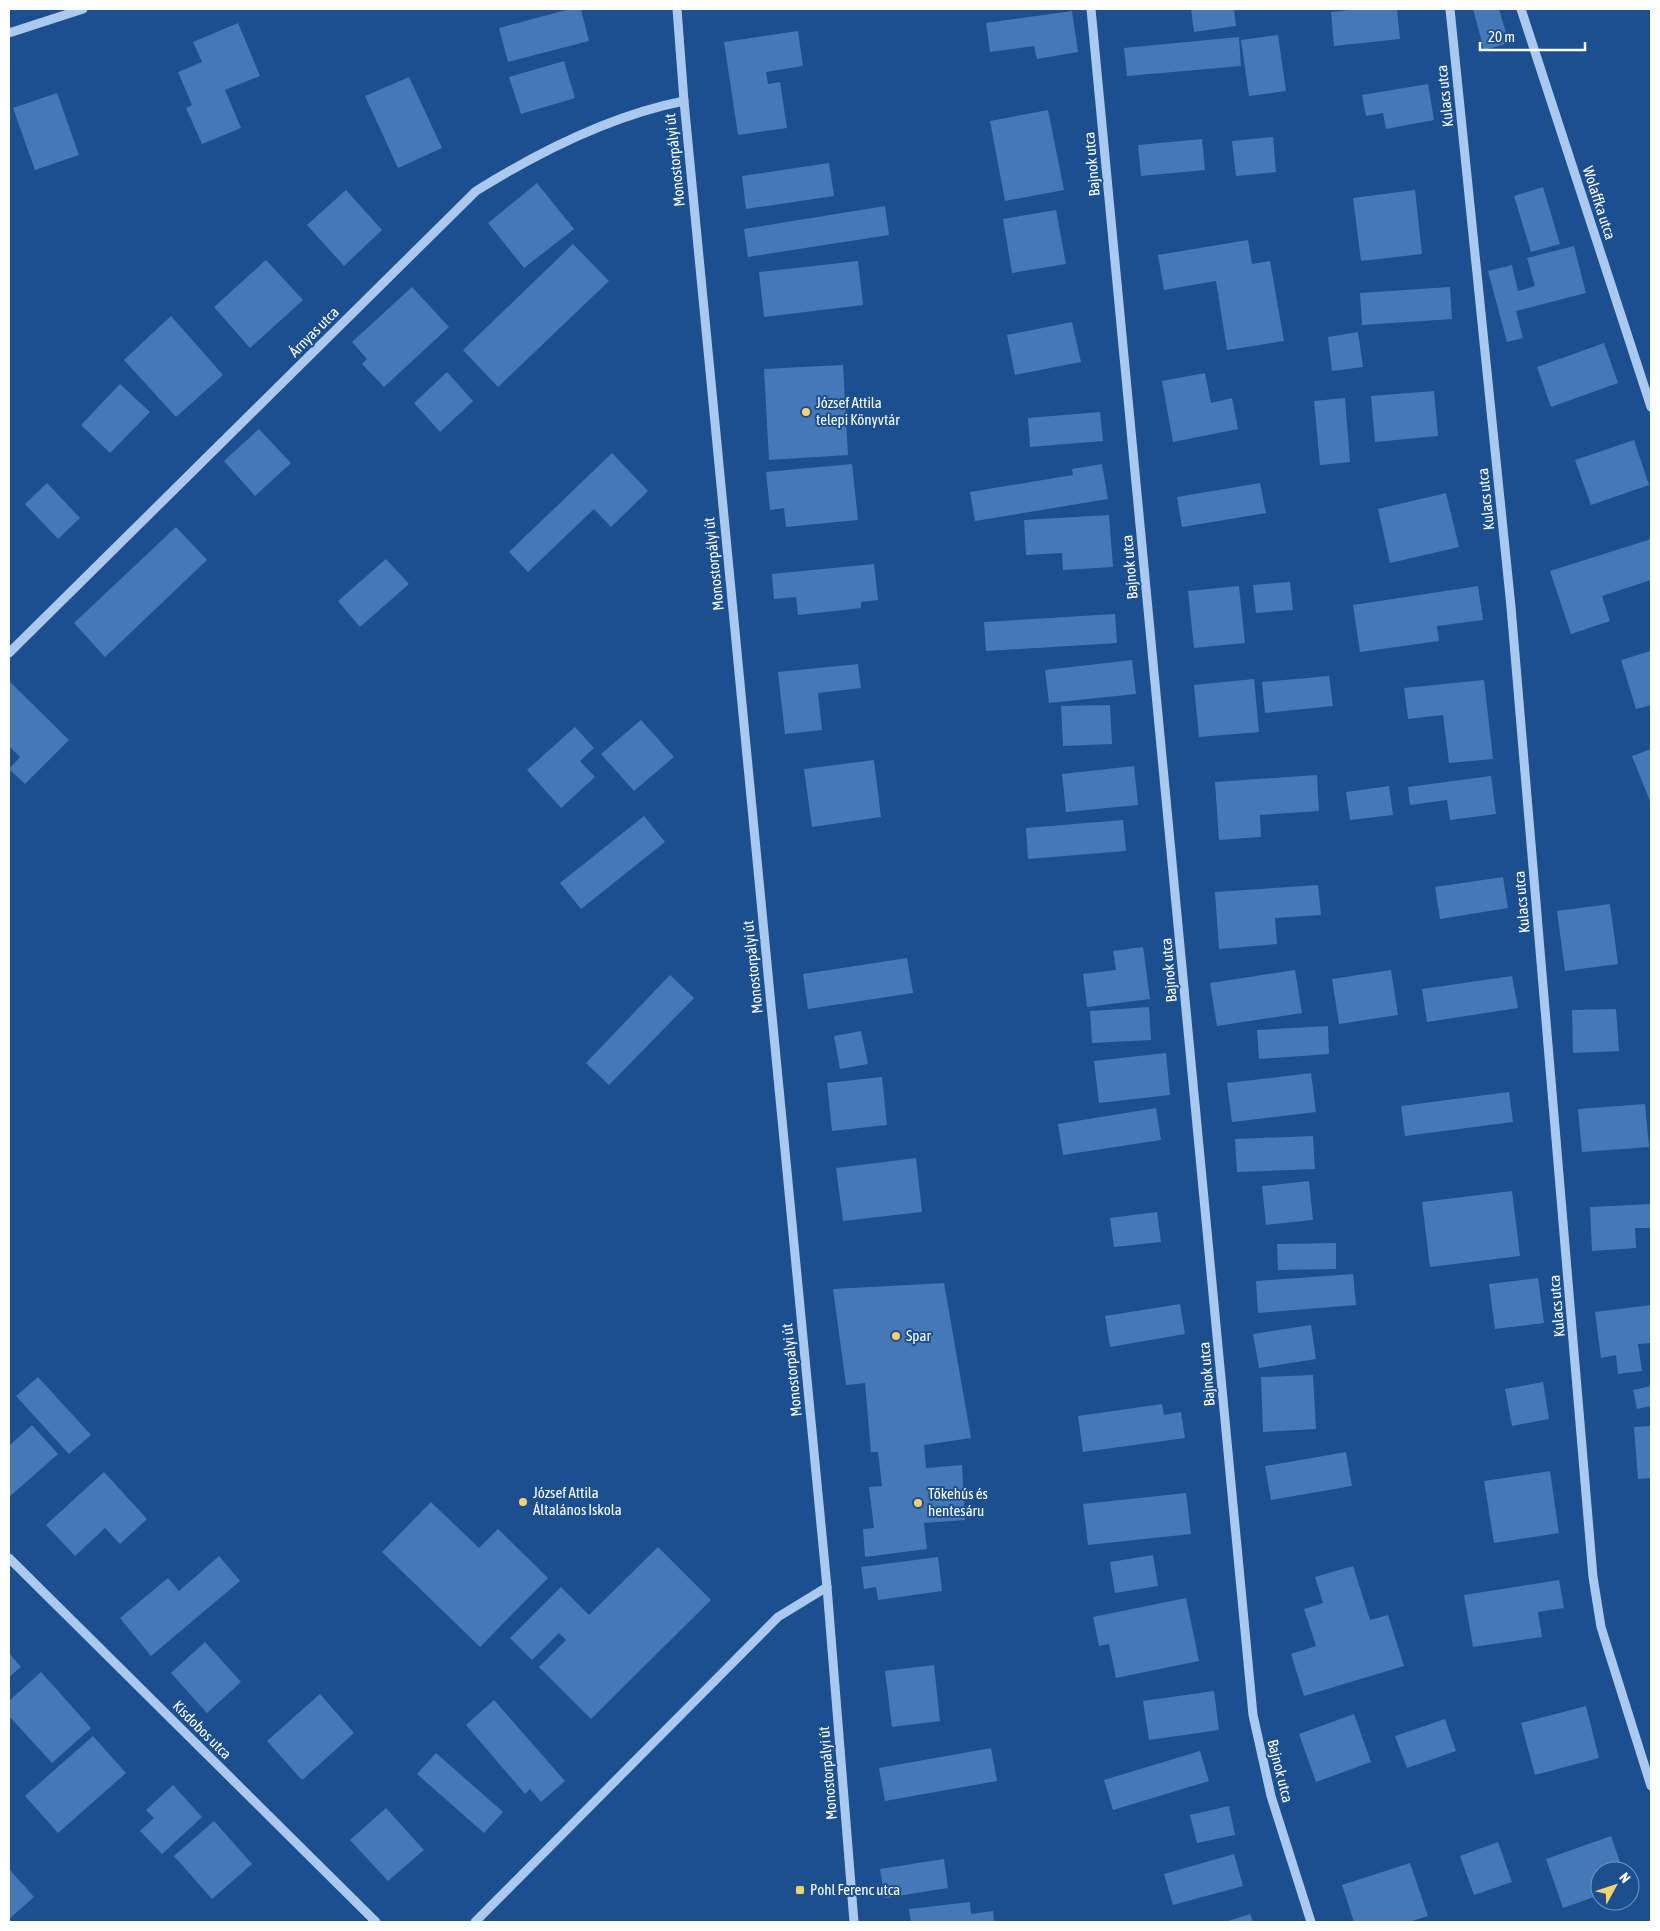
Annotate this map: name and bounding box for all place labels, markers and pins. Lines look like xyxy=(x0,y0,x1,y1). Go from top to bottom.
place label: József Attila telepi Könyvtár xyxy=(816,394,900,428)
marker: József Attila telepi Könyvtár xyxy=(800,406,812,418)
place label: Spar xyxy=(906,1327,931,1344)
marker: Spar xyxy=(890,1330,902,1342)
place label: József Attila Általános Iskola xyxy=(533,1484,622,1518)
place label: Tőkehús és hentesáru xyxy=(928,1485,988,1519)
marker: József Attila Általános Iskola xyxy=(517,1496,529,1508)
marker: Tőkehús és hentesáru xyxy=(912,1497,924,1509)
place label: Pohl Ferenc utca xyxy=(810,1881,900,1898)
marker: Pohl Ferenc utca xyxy=(794,1884,806,1896)

